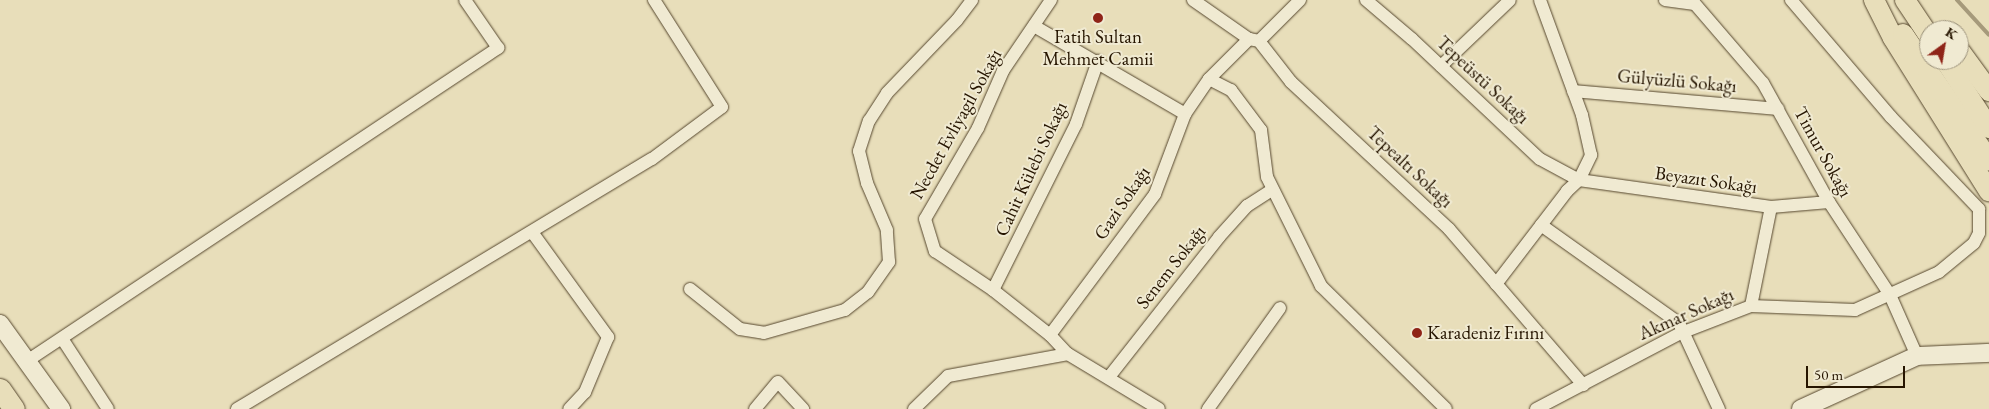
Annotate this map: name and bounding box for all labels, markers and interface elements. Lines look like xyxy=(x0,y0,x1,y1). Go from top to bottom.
marker: Fatih Sultan Mehmet Camii xyxy=(1092,12,1104,24)
north arrow xyxy=(1919,20,1969,70)
text: K xyxy=(1942,23,1961,44)
place label: Fatih Sultan Mehmet Camii xyxy=(1042,26,1154,70)
street label: Tepeüstü Sokağı xyxy=(1432,31,1534,129)
street label: Necdet Evliyagil Sokağı xyxy=(905,45,1007,203)
street label: Gülyüzlü Sokağı xyxy=(1616,64,1738,98)
street label: Cahit Külebi Sokağı xyxy=(990,98,1072,240)
street label: Timur Sokağı xyxy=(1789,103,1857,201)
street label: Tepealtı Sokağı xyxy=(1362,121,1458,213)
street label: Gazi Sokağı xyxy=(1089,162,1155,244)
street label: Beyazıt Sokağı xyxy=(1654,162,1758,198)
street label: Senem Sokağı xyxy=(1131,221,1211,313)
street label: Akmar Sokağı xyxy=(1635,283,1737,345)
place label: Karadeniz Fırını xyxy=(1427,322,1544,344)
marker: Karadeniz Fırını xyxy=(1411,327,1423,339)
scale bar xyxy=(1809,356,1908,388)
text: 50 m xyxy=(1814,365,1843,384)

